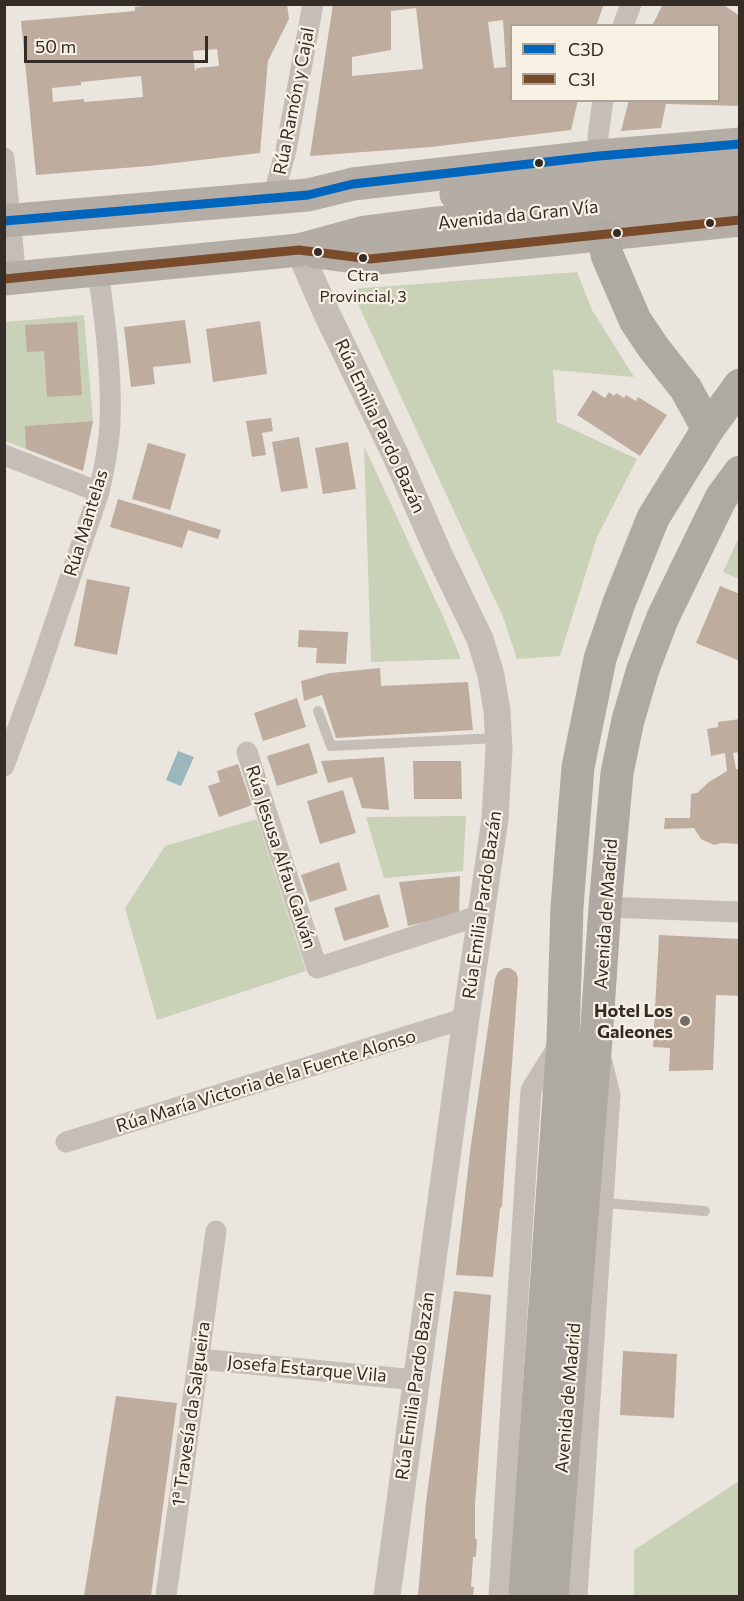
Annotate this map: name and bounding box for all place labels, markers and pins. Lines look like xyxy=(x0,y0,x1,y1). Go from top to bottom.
unlabelled marker xyxy=(533,157,545,169)
unlabelled marker xyxy=(704,217,716,229)
unlabelled marker xyxy=(611,227,623,239)
unlabelled marker xyxy=(312,246,324,258)
marker: Ctra Provincial, 3 xyxy=(357,252,369,264)
place label: Ctra Provincial, 3 xyxy=(319,266,407,304)
place label: Hotel Los Galeones xyxy=(594,1000,673,1042)
marker: Hotel Los Galeones xyxy=(678,1014,692,1028)

